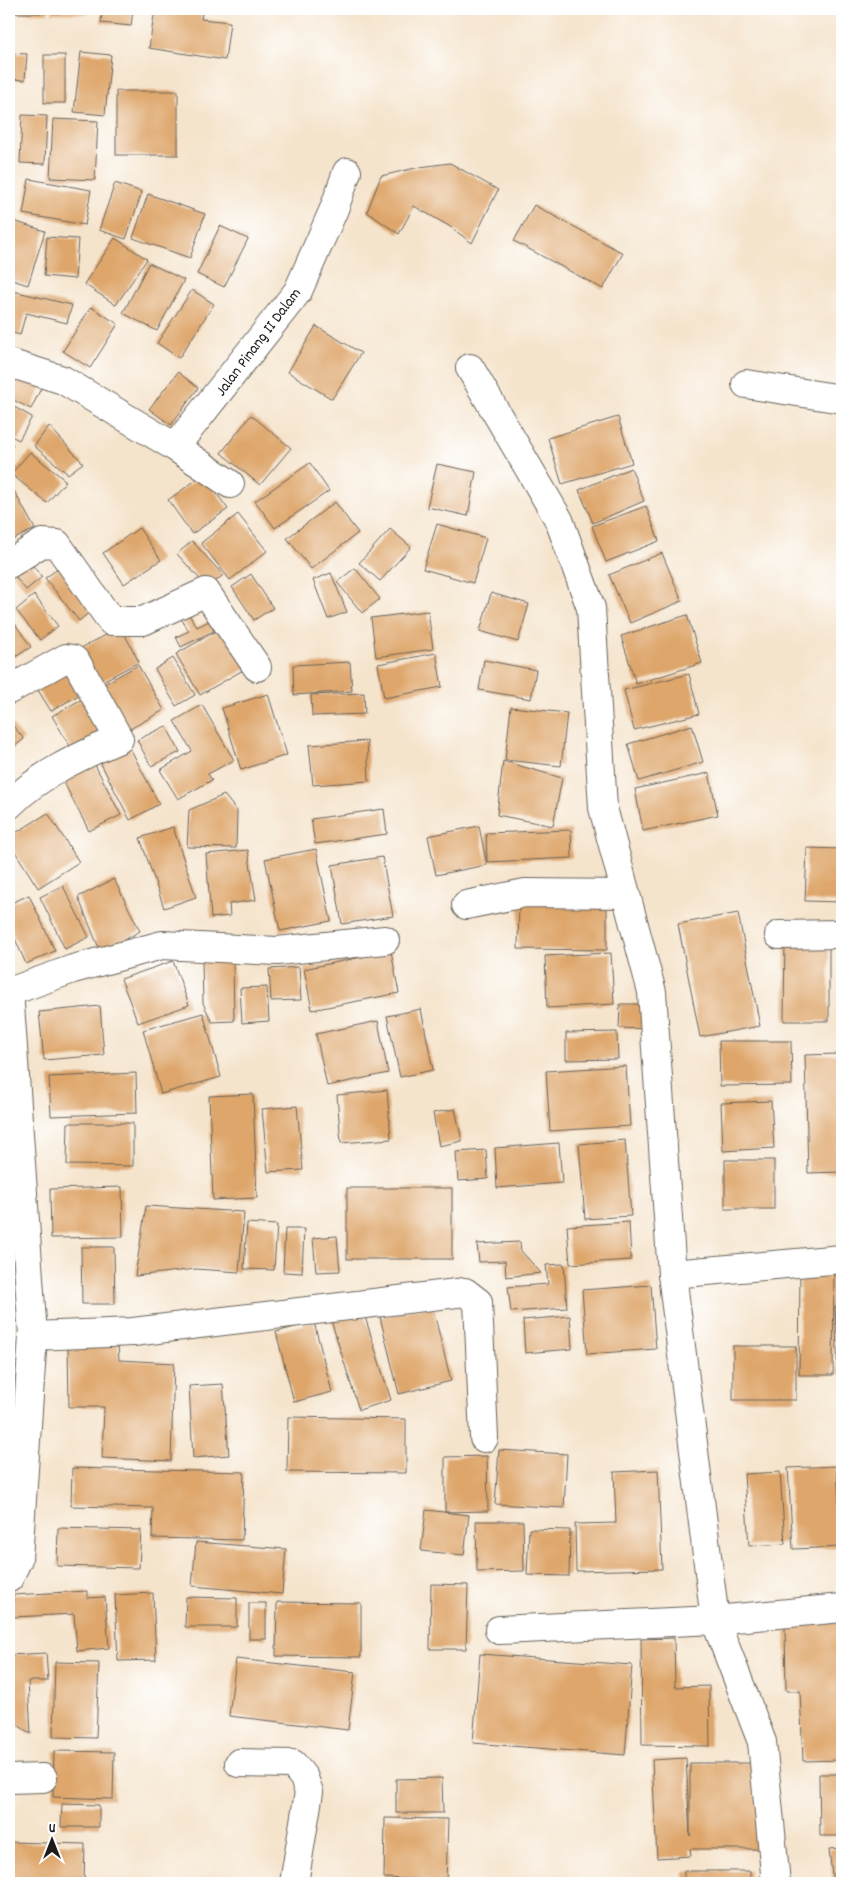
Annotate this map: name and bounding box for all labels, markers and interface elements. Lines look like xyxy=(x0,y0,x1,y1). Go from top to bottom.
street label: Jalan Pinang II Dalam xyxy=(211,283,307,402)
north arrow xyxy=(28,1814,78,1864)
text: U xyxy=(49,1819,56,1839)

